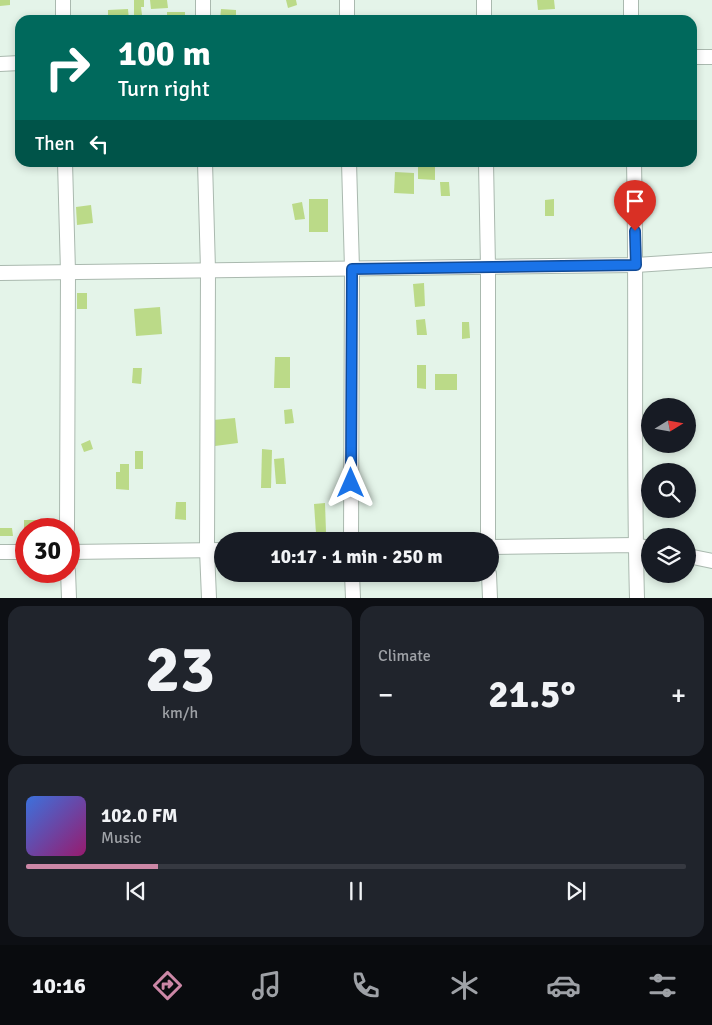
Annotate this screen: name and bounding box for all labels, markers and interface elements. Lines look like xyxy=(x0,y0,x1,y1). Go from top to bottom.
text: 100 m xyxy=(118,32,211,75)
icon: right xyxy=(35,35,100,100)
text: Turn right xyxy=(118,75,210,102)
icon: left xyxy=(85,130,113,158)
text: Then xyxy=(35,132,75,156)
pin xyxy=(614,180,656,231)
icon: arrive xyxy=(621,187,649,215)
north arrow xyxy=(641,398,696,452)
map controls xyxy=(641,398,696,583)
position arrow xyxy=(324,456,376,508)
button: search xyxy=(641,463,696,518)
speed limit sign: 30 xyxy=(15,518,80,583)
button: layers xyxy=(641,528,696,583)
text: 10:17 · 1 min · 250 m xyxy=(270,545,443,569)
text: 23 xyxy=(145,630,215,710)
text: Climate xyxy=(378,646,431,666)
text: 21.5° xyxy=(488,671,576,718)
text: − xyxy=(378,678,393,712)
text: + xyxy=(671,678,686,712)
text: km/h xyxy=(162,703,198,723)
text: 102.0 FM xyxy=(101,804,178,828)
text: Music xyxy=(101,828,142,848)
icon: previous xyxy=(122,877,150,905)
icon: pause xyxy=(342,877,370,905)
icon: next xyxy=(562,877,590,905)
icon: directions xyxy=(150,968,185,1003)
icon: music xyxy=(249,968,284,1003)
icon: phone xyxy=(348,968,383,1003)
icon: climate xyxy=(447,968,482,1003)
icon: car xyxy=(546,968,581,1003)
icon: filters xyxy=(645,968,680,1003)
text: 10:16 xyxy=(32,972,86,999)

